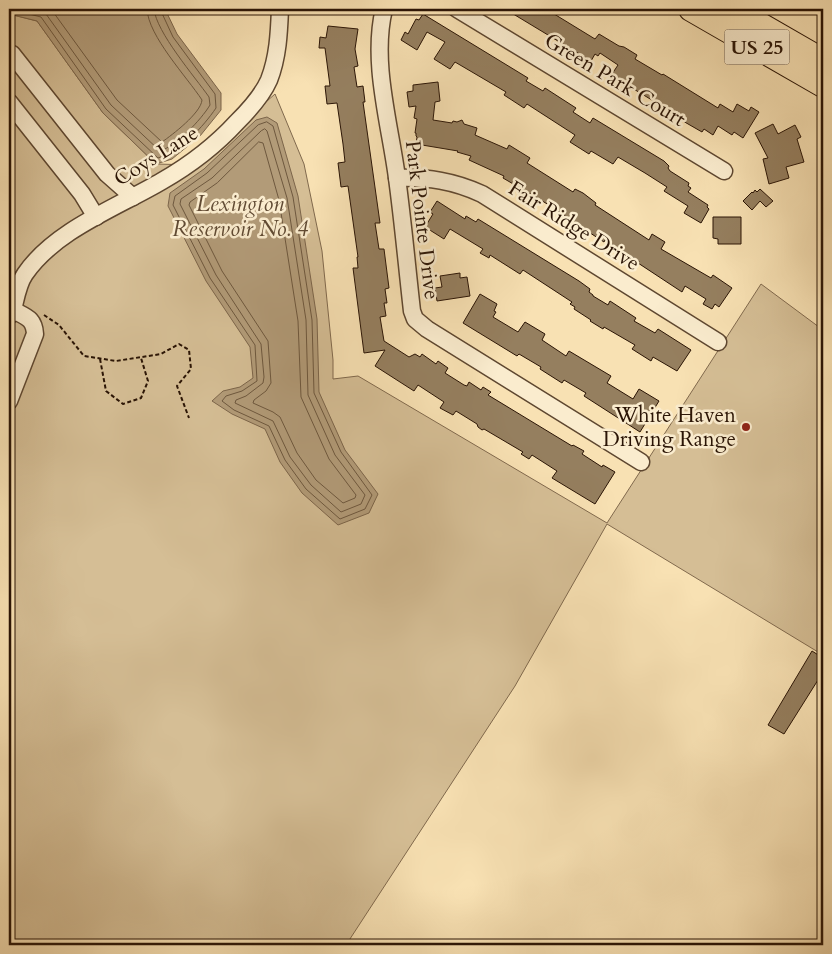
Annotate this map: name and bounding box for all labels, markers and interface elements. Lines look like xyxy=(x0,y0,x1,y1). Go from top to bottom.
street label: Green Park Court xyxy=(539,26,691,134)
road number: US 25 xyxy=(724,30,790,64)
street label: Coys Lane xyxy=(108,119,204,193)
street label: Park Pointe Drive xyxy=(398,139,446,301)
street label: Fair Ridge Drive xyxy=(503,174,645,278)
water label: Lexington Reservoir No. 4 xyxy=(172,189,309,244)
place label: White Haven Driving Range xyxy=(603,401,736,454)
marker: White Haven Driving Range xyxy=(740,421,752,433)

